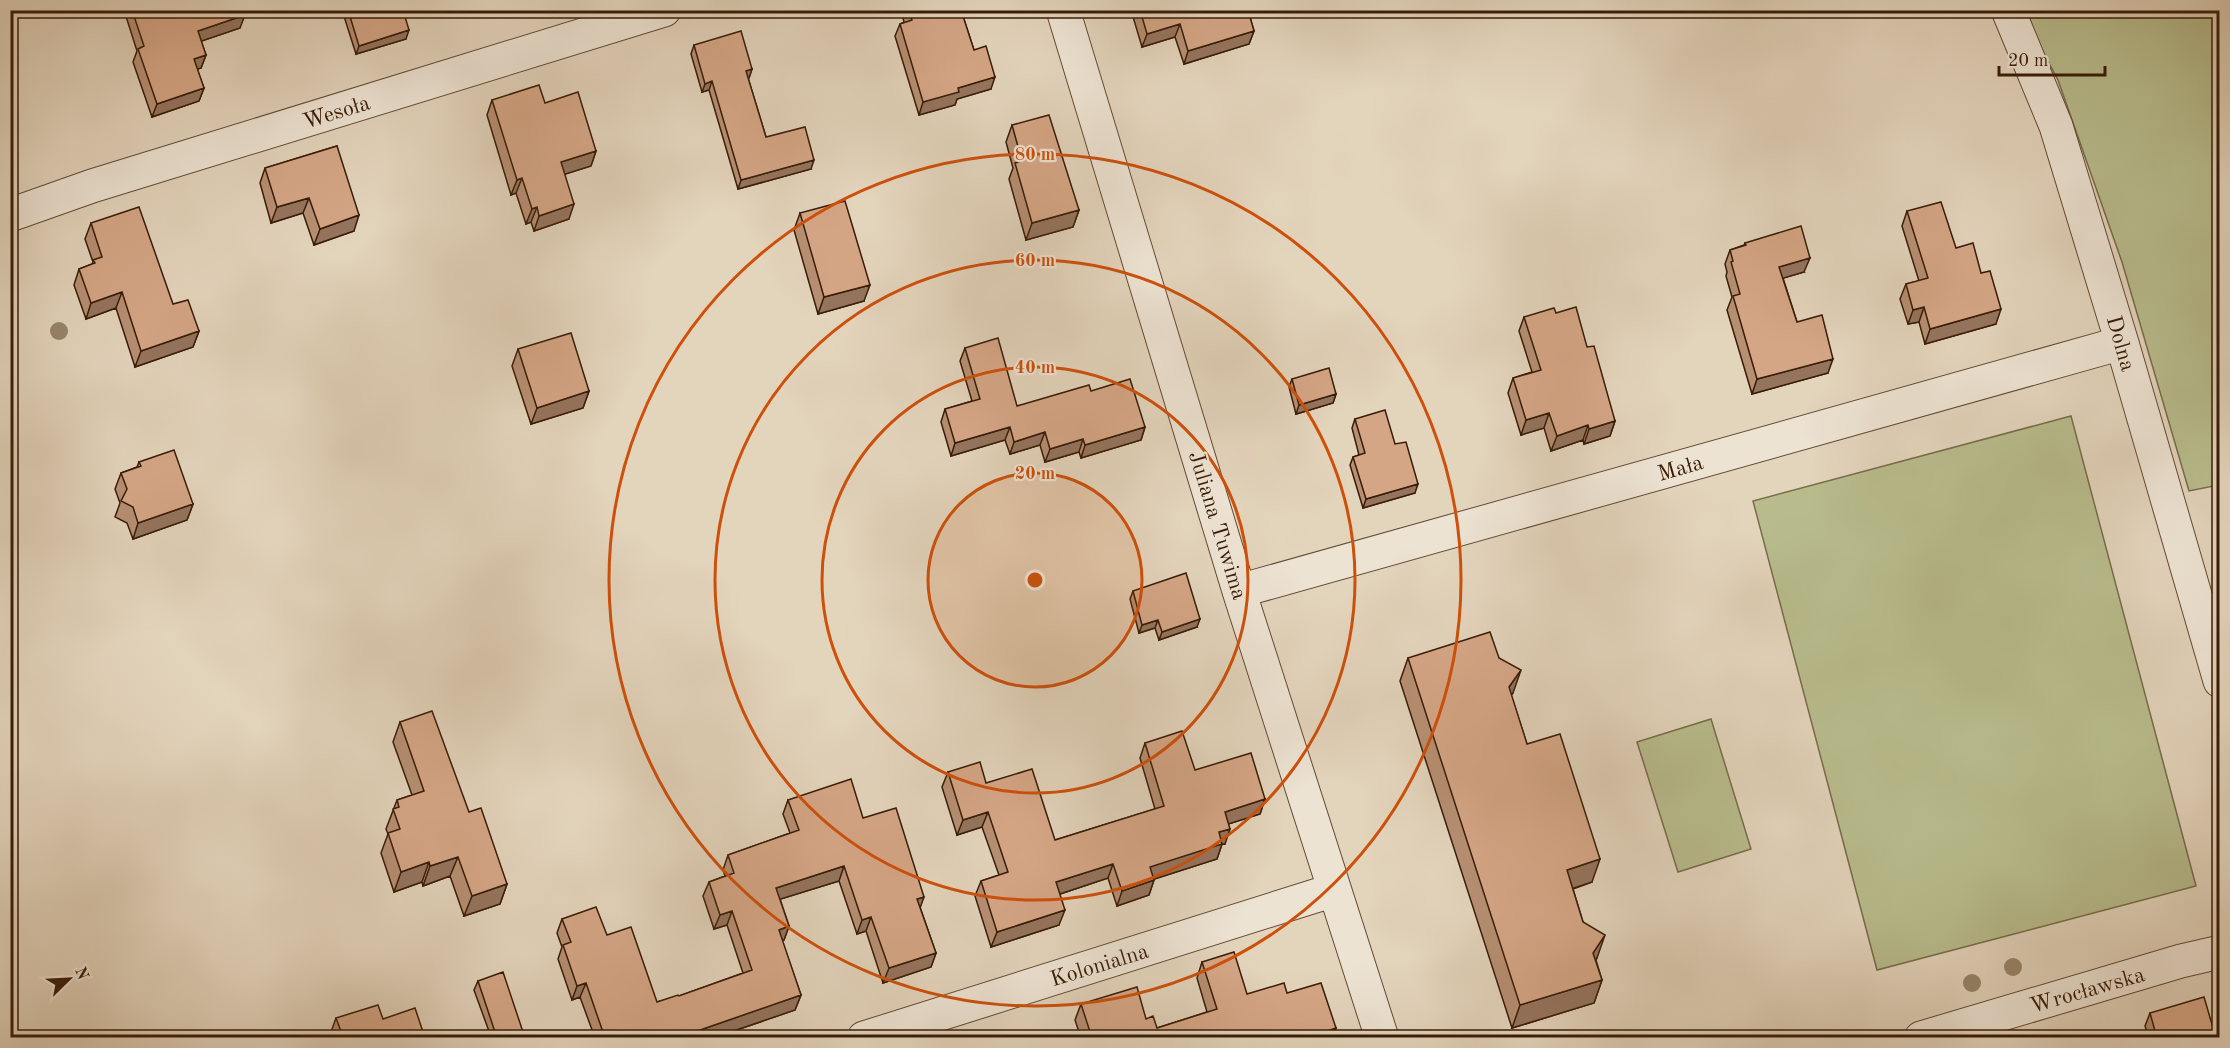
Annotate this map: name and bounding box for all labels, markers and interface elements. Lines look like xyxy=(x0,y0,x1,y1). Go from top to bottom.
scale bar xyxy=(1999,39,2106,77)
text: 20 m xyxy=(2008,52,2048,70)
street label: Wesoła xyxy=(300,92,373,134)
text: 80 m xyxy=(1015,146,1055,164)
text: 60 m xyxy=(1015,252,1055,270)
street label: Dolna xyxy=(2102,313,2139,374)
text: 40 m xyxy=(1015,359,1055,377)
street label: Juliana Tuwima xyxy=(1184,449,1250,603)
street label: Mała xyxy=(1655,452,1706,486)
text: 20 m xyxy=(1015,465,1055,483)
centre of rings xyxy=(1025,570,1045,590)
street label: Kolonialna xyxy=(1048,940,1152,991)
north arrow xyxy=(39,949,99,1009)
street label: Wrocławska xyxy=(2028,964,2148,1018)
text: N xyxy=(71,965,91,983)

